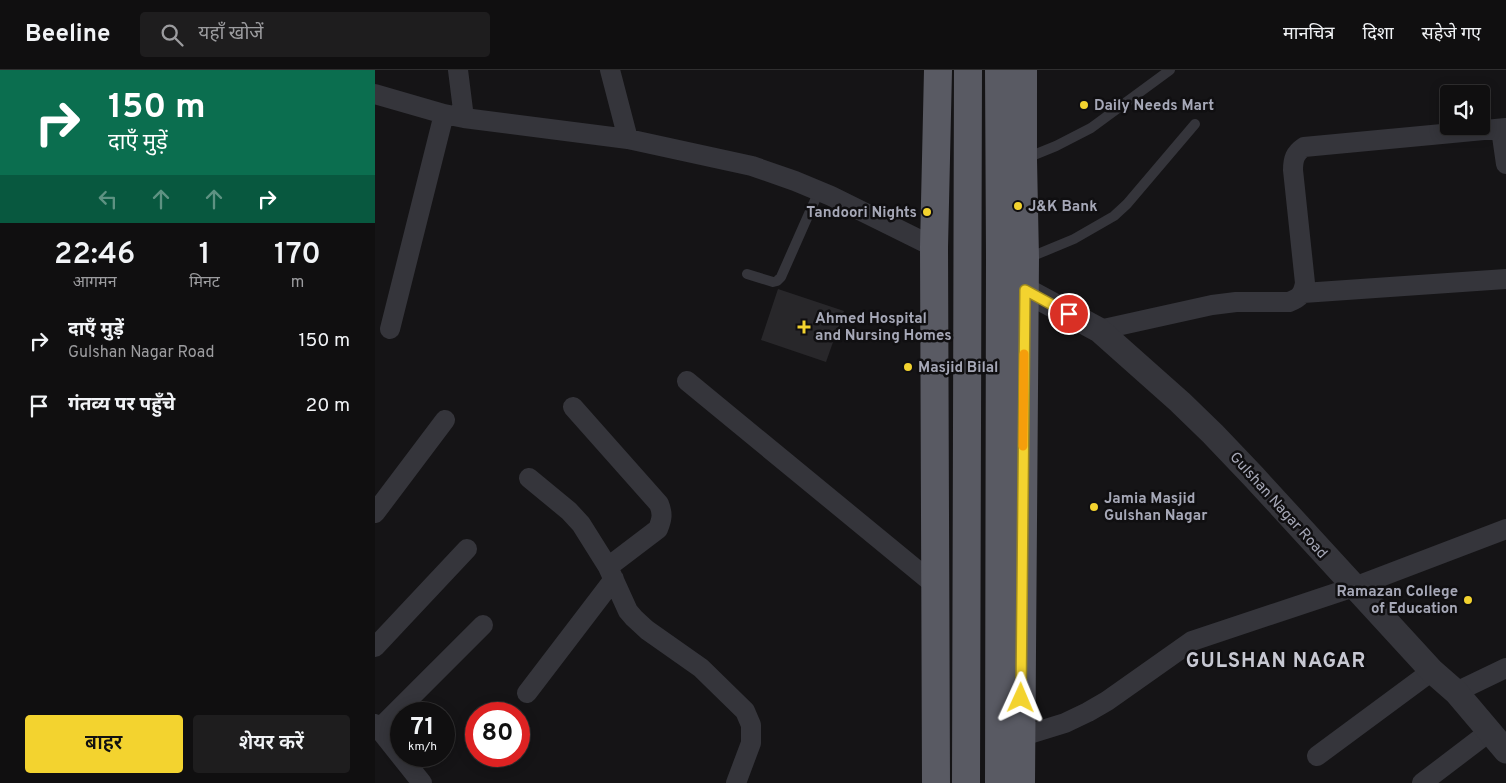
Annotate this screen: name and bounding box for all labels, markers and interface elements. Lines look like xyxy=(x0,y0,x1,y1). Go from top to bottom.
search box xyxy=(140,12,490,57)
text: Beeline xyxy=(25,20,110,50)
icon: search xyxy=(158,21,186,49)
text: यहाँ खोजें xyxy=(198,22,263,46)
text: मानचित्र xyxy=(1283,23,1334,46)
text: दिशा xyxy=(1362,23,1394,46)
text: सहेजे गए xyxy=(1422,23,1481,46)
map controls xyxy=(1440,85,1490,135)
button: sound xyxy=(1440,85,1490,135)
text: 150 m xyxy=(108,86,206,130)
icon: right xyxy=(25,90,90,155)
place label: Daily Needs Mart xyxy=(1094,97,1214,116)
marker: Daily Needs Mart xyxy=(1078,99,1090,111)
text: दाएँ मुड़ें xyxy=(108,130,168,157)
icon: left xyxy=(94,185,122,213)
icon: ahead xyxy=(147,185,175,213)
icon: ahead xyxy=(200,185,228,213)
icon: right xyxy=(253,185,281,213)
place label: J&K Bank xyxy=(1028,198,1098,217)
marker: J&K Bank xyxy=(1012,200,1024,212)
place label: Tandoori Nights xyxy=(806,204,917,223)
marker: Tandoori Nights xyxy=(921,206,933,218)
text: 22:46 xyxy=(54,237,135,274)
text: 1 xyxy=(199,237,210,274)
text: 170 xyxy=(274,237,321,274)
text: आगमन xyxy=(73,273,117,293)
text: मिनट xyxy=(189,273,220,293)
text: m xyxy=(291,273,304,293)
pin xyxy=(1048,293,1090,335)
icon: arrive xyxy=(1055,300,1083,328)
place label: Ahmed Hospital and Nursing Homes xyxy=(815,310,952,346)
text: दाएँ मुड़ें xyxy=(68,318,124,342)
marker: Ahmed Hospital and Nursing Homes xyxy=(797,320,811,334)
icon: right xyxy=(25,327,53,355)
text: 150 m xyxy=(298,329,350,353)
text: Gulshan Nagar Road xyxy=(68,343,214,363)
place label: Masjid Bilal xyxy=(918,359,998,378)
marker: Masjid Bilal xyxy=(902,361,914,373)
icon: arrive xyxy=(25,392,53,420)
text: गंतव्य पर पहुँचे xyxy=(68,393,175,417)
text: 20 m xyxy=(306,394,350,418)
street label: Gulshan Nagar Road xyxy=(1225,449,1331,563)
place label: Jamia Masjid Gulshan Nagar xyxy=(1104,490,1208,526)
marker: Jamia Masjid Gulshan Nagar xyxy=(1088,501,1100,513)
place label: Ramazan College of Education xyxy=(1337,583,1458,619)
marker: Ramazan College of Education xyxy=(1462,594,1474,606)
district label: GULSHAN NAGAR xyxy=(1186,649,1366,675)
position arrow xyxy=(994,671,1046,723)
speed limit sign: 80 xyxy=(465,702,530,767)
text: 71 xyxy=(411,712,434,744)
button: बाहर xyxy=(25,715,183,773)
button: शेयर करें xyxy=(193,715,350,773)
text: km/h xyxy=(408,739,437,755)

